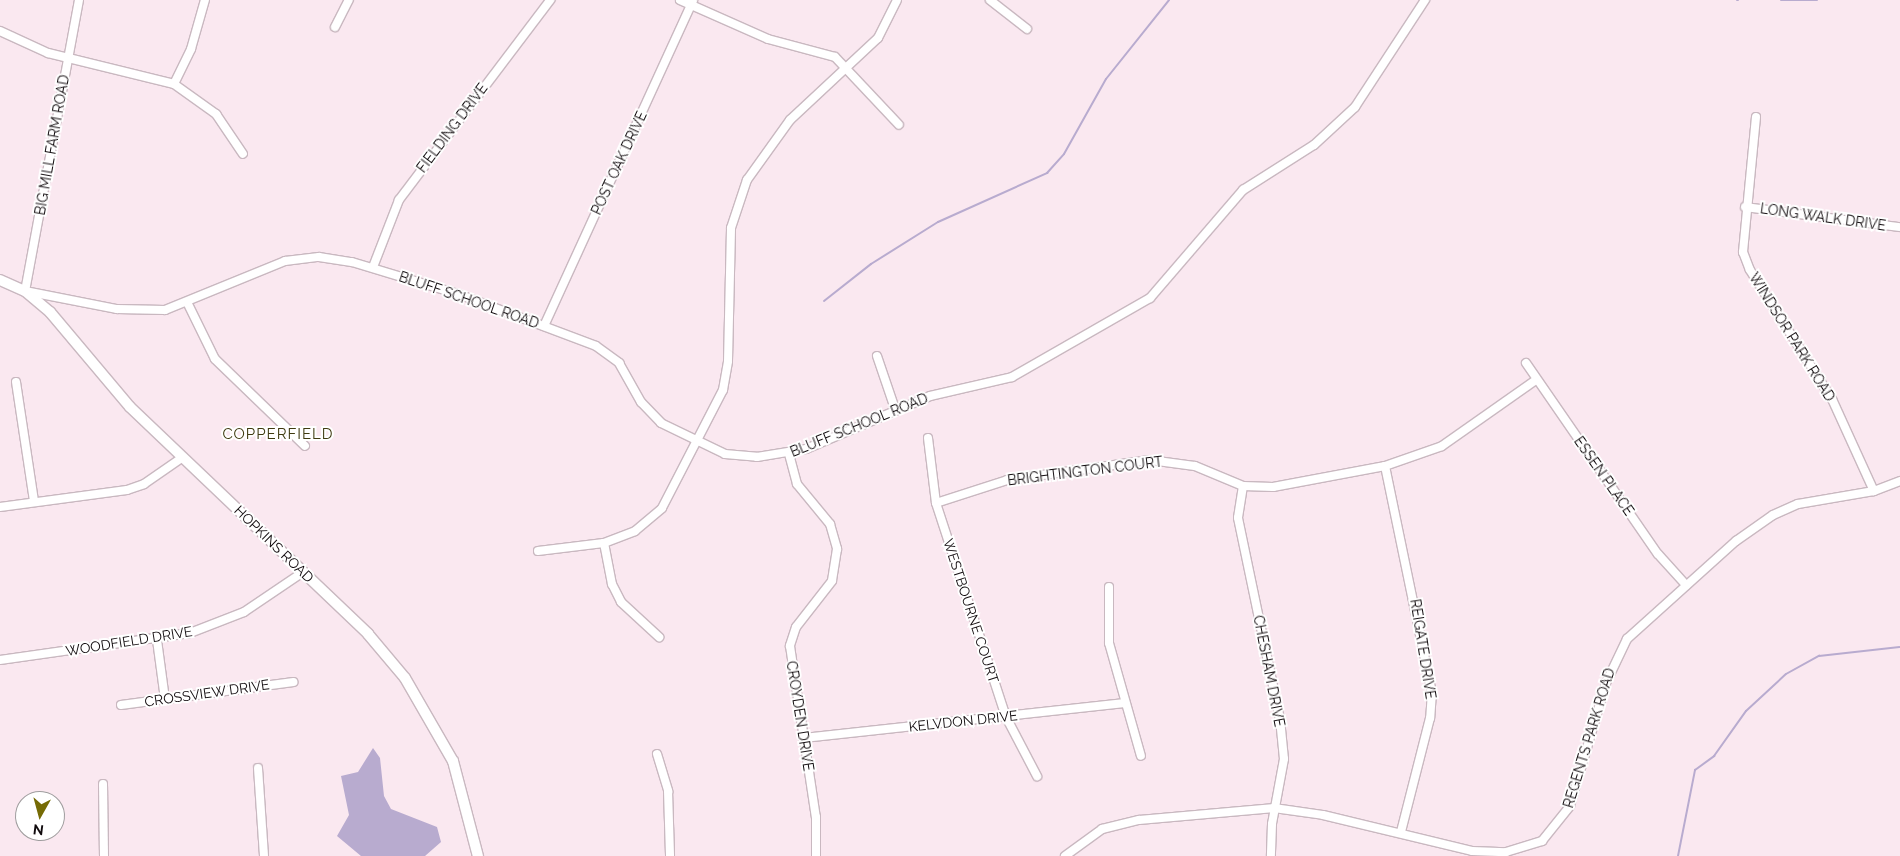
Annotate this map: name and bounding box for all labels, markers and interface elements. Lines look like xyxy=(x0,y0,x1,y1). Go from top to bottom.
street label: BIG MILL FARM ROAD xyxy=(31,73,73,217)
street label: FIELDING DRIVE xyxy=(413,80,491,176)
street label: POST OAK DRIVE xyxy=(588,108,650,218)
street label: LONG WALK DRIVE xyxy=(1759,200,1887,234)
street label: BLUFF SCHOOL ROAD xyxy=(396,268,542,332)
street label: WINDSOR PARK ROAD xyxy=(1745,270,1839,404)
street label: BLUFF SCHOOL ROAD xyxy=(787,390,931,460)
district label: COPPERFIELD xyxy=(221,426,335,444)
street label: ESSEN PLACE xyxy=(1571,433,1637,519)
street label: BRIGHTINGTON COURT xyxy=(1006,453,1164,489)
street label: HOPKINS ROAD xyxy=(231,502,317,586)
street label: WESTBOURNE COURT xyxy=(940,537,1002,685)
street label: REIGATE DRIVE xyxy=(1407,598,1439,700)
street label: CHESHAM DRIVE xyxy=(1250,614,1288,728)
street label: WOODFIELD DRIVE xyxy=(64,623,194,659)
street label: CROYDEN DRIVE xyxy=(783,660,817,772)
street label: REGENTS PARK ROAD xyxy=(1560,666,1618,810)
street label: CROSSVIEW DRIVE xyxy=(143,676,271,710)
street label: KELVDON DRIVE xyxy=(908,707,1018,735)
north arrow xyxy=(15,791,65,841)
text: N xyxy=(32,821,45,838)

